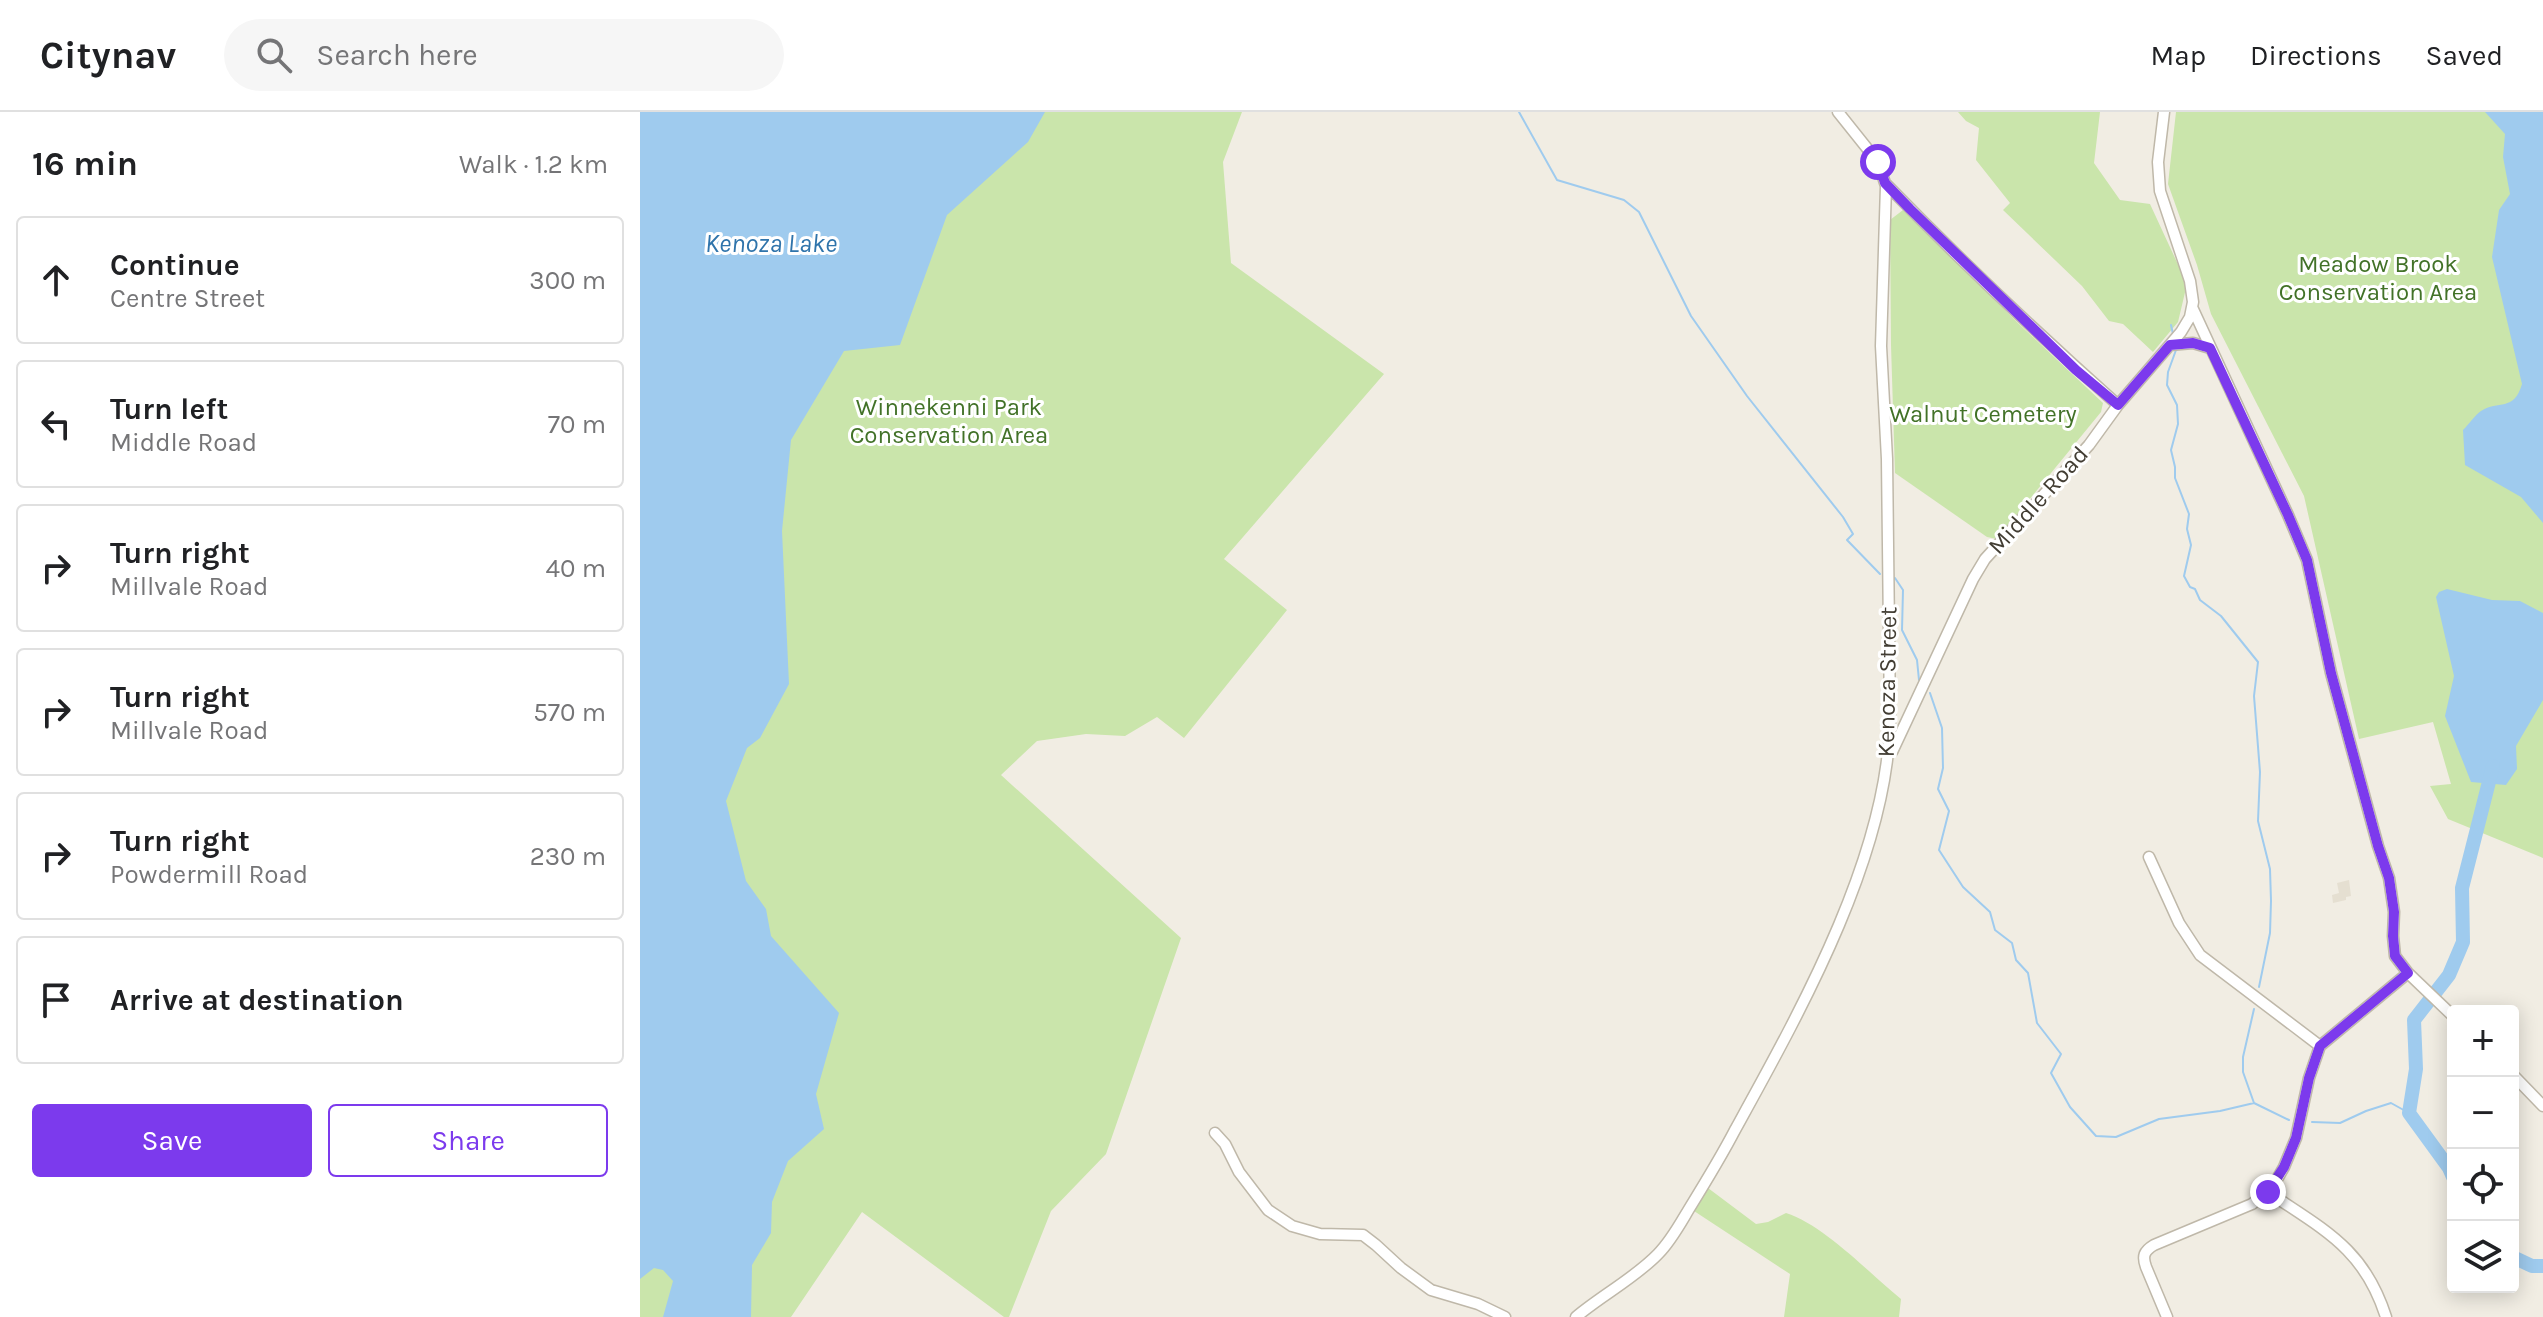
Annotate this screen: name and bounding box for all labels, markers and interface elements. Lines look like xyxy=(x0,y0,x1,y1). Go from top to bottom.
search box xyxy=(224,19,784,91)
text: Citynav xyxy=(40,33,176,78)
icon: search xyxy=(252,33,296,77)
text: Search here xyxy=(316,37,478,73)
text: Map xyxy=(2151,39,2206,72)
text: Directions xyxy=(2250,39,2382,72)
text: Saved xyxy=(2426,39,2503,72)
text: 16 min xyxy=(32,144,138,184)
route start xyxy=(1860,144,1896,180)
text: Walk · 1.2 km xyxy=(459,149,608,180)
water label: Kenoza Lake xyxy=(705,228,837,259)
text: Continue xyxy=(110,247,240,283)
park label: Meadow Brook Conservation Area xyxy=(2279,250,2477,306)
icon: ahead xyxy=(34,258,78,302)
text: 300 m xyxy=(529,265,606,296)
text: Centre Street xyxy=(110,283,265,314)
text: Turn left xyxy=(110,391,228,427)
park label: Winnekenni Park Conservation Area xyxy=(850,393,1048,449)
park label: Walnut Cemetery xyxy=(1889,400,2077,428)
icon: left xyxy=(34,402,78,446)
text: 70 m xyxy=(548,409,606,440)
text: Middle Road xyxy=(110,427,257,458)
street label: Middle Road xyxy=(1982,440,2094,560)
text: Turn right xyxy=(110,535,250,571)
icon: right xyxy=(34,546,78,590)
text: 40 m xyxy=(546,553,606,584)
text: Millvale Road xyxy=(110,571,268,602)
street label: Kenoza Street xyxy=(1872,606,1902,758)
text: Turn right xyxy=(110,679,250,715)
icon: right xyxy=(34,690,78,734)
text: 570 m xyxy=(533,697,606,728)
text: Millvale Road xyxy=(110,715,268,746)
text: Turn right xyxy=(110,823,250,859)
icon: right xyxy=(34,834,78,878)
text: 230 m xyxy=(530,841,606,872)
text: Powdermill Road xyxy=(110,859,308,890)
icon: arrive xyxy=(34,978,78,1022)
text: Arrive at destination xyxy=(110,982,404,1018)
map controls xyxy=(2447,1005,2519,1293)
button: + xyxy=(2447,1005,2519,1077)
button: − xyxy=(2447,1077,2519,1149)
button: Save xyxy=(32,1104,312,1177)
button: Share xyxy=(328,1104,608,1177)
button: locate xyxy=(2447,1149,2519,1221)
route end xyxy=(2250,1174,2286,1210)
button: layers xyxy=(2447,1221,2519,1293)

